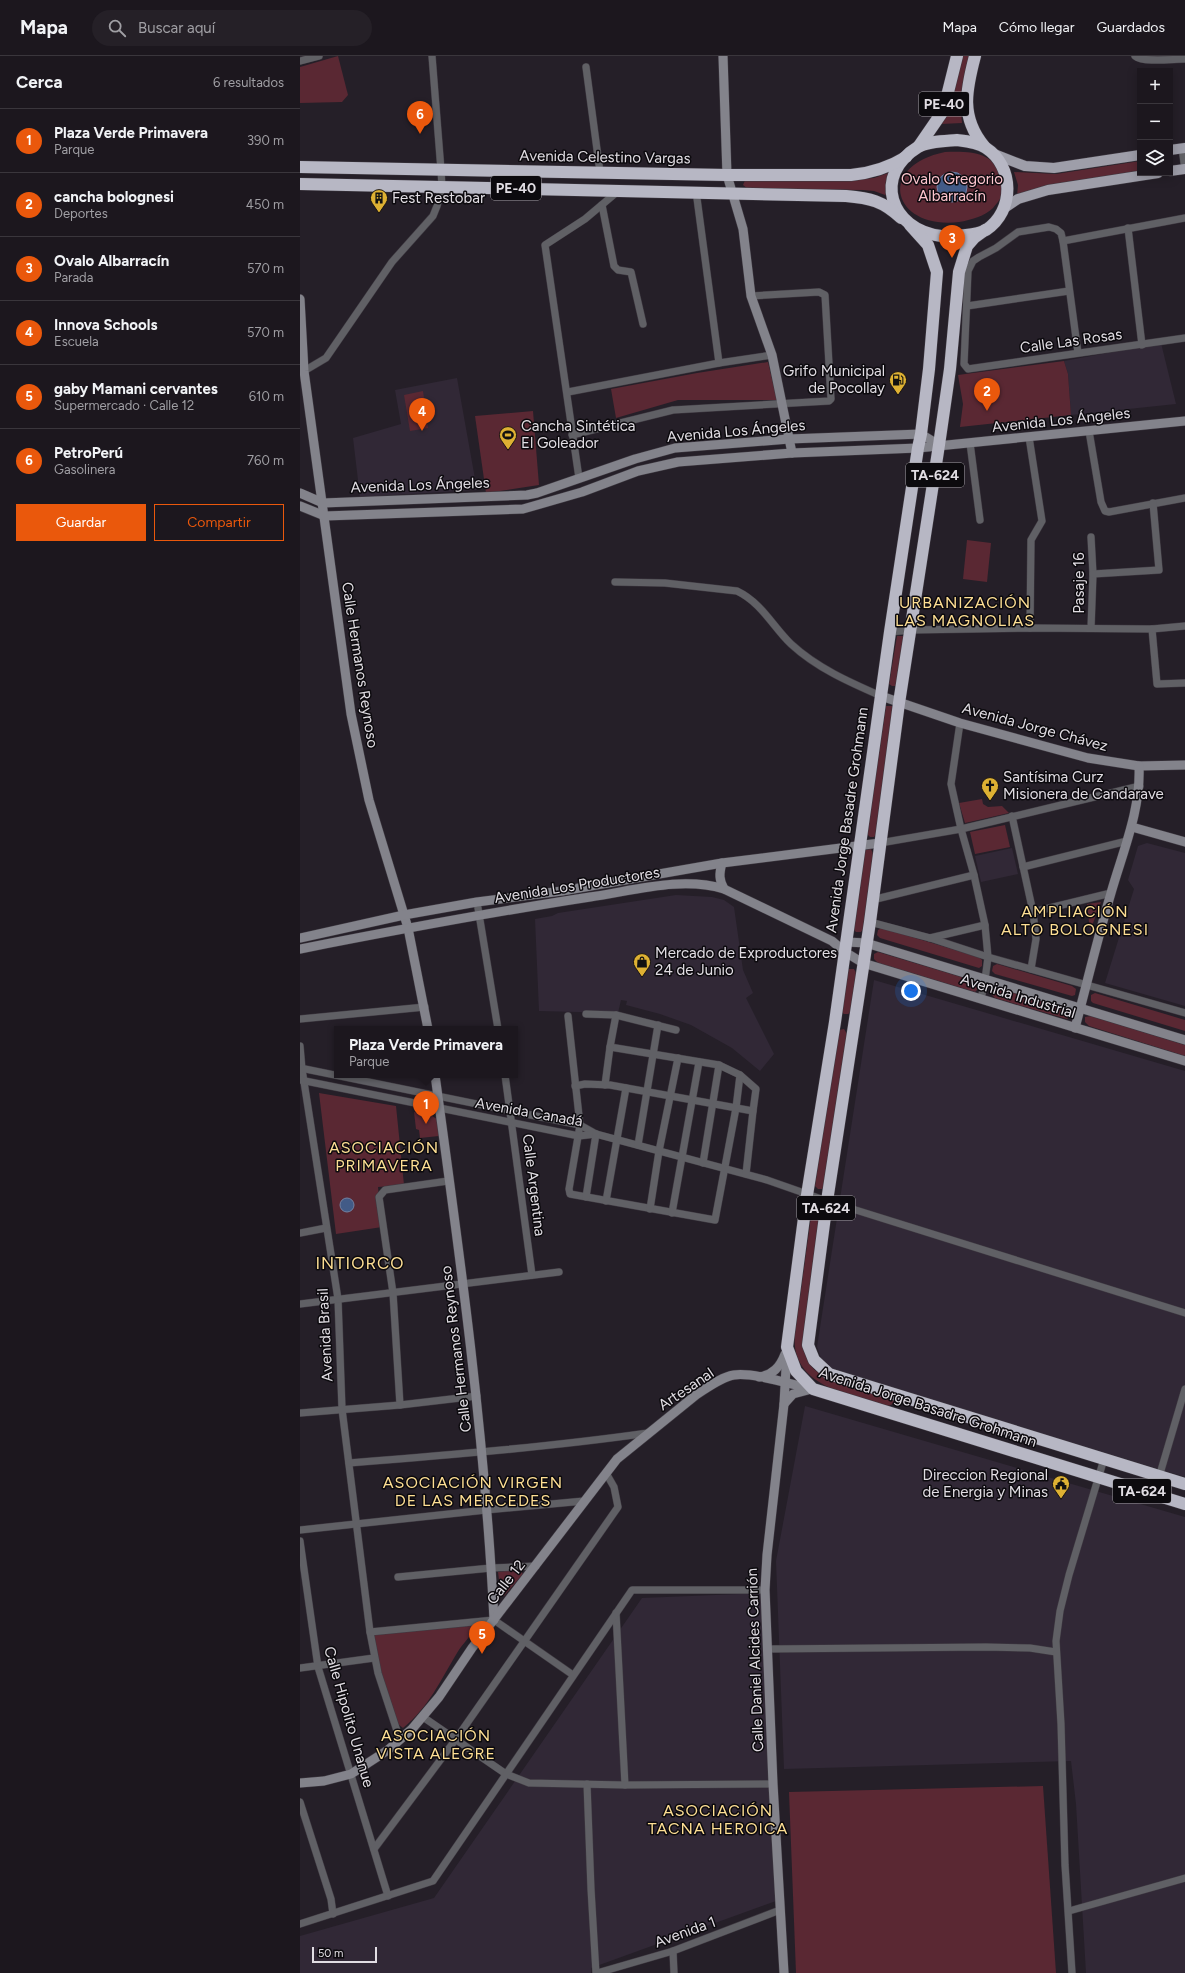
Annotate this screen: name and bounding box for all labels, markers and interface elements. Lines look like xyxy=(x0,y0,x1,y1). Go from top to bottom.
search box xyxy=(92,10,372,46)
text: Mapa xyxy=(20,16,68,39)
icon: search xyxy=(106,17,128,39)
text: Buscar aquí xyxy=(138,19,215,37)
text: Mapa xyxy=(942,19,977,36)
text: Cómo llegar xyxy=(999,19,1074,36)
text: Guardados xyxy=(1096,19,1165,36)
map controls xyxy=(1137,68,1173,176)
button: + xyxy=(1137,68,1173,104)
text: Cerca xyxy=(16,72,63,92)
text: 6 resultados xyxy=(213,75,284,90)
road number: PE-40 xyxy=(919,92,969,116)
pin: 6 xyxy=(407,101,433,134)
button: − xyxy=(1137,104,1173,140)
text: Plaza Verde Primavera xyxy=(54,124,208,142)
text: 1 xyxy=(26,133,32,148)
text: 390 m xyxy=(247,133,284,148)
button: layers xyxy=(1137,140,1173,176)
text: Parque xyxy=(54,142,94,157)
street label: Avenida Celestino Vargas xyxy=(519,147,691,167)
park label: Ovalo Gregorio Albarracín xyxy=(901,170,1003,205)
road number: PE-40 xyxy=(491,176,541,200)
text: cancha bolognesi xyxy=(54,188,174,206)
building icon: Fest Restobar xyxy=(369,188,389,213)
place label: Fest Restobar xyxy=(392,189,485,207)
text: 2 xyxy=(25,197,33,212)
text: 450 m xyxy=(246,197,284,212)
text: Deportes xyxy=(54,206,108,221)
pin: 3 xyxy=(939,225,965,258)
text: Ovalo Albarracín xyxy=(54,252,169,270)
text: 3 xyxy=(25,261,33,276)
text: 570 m xyxy=(247,261,284,276)
text: Parada xyxy=(54,270,93,285)
text: Innova Schools xyxy=(54,316,157,334)
text: 4 xyxy=(25,325,33,340)
text: 570 m xyxy=(247,325,284,340)
street label: Calle Las Rosas xyxy=(1019,325,1123,357)
text: Escuela xyxy=(54,334,99,349)
place label: Grifo Municipal de Pocollay xyxy=(783,362,885,397)
fuel station icon: Grifo Municipal de Pocollay xyxy=(888,370,908,395)
pin: 2 xyxy=(974,378,1000,411)
text: gaby Mamani cervantes xyxy=(54,380,218,398)
text: 5 xyxy=(25,389,33,404)
text: 610 m xyxy=(249,389,284,404)
text: Supermercado · Calle 12 xyxy=(54,398,194,413)
pin: 4 xyxy=(409,398,435,431)
street label: Avenida Los Ángeles xyxy=(991,404,1131,436)
street label: Avenida Los Ángeles xyxy=(666,416,806,446)
place label: Cancha Sintética El Goleador xyxy=(521,417,636,452)
sports icon: Cancha Sintética El Goleador xyxy=(498,425,518,450)
text: PetroPerú xyxy=(54,444,123,462)
text: 6 xyxy=(25,453,33,468)
text: 760 m xyxy=(247,453,284,468)
text: Gasolinera xyxy=(54,462,115,477)
road number: TA-624 xyxy=(906,463,964,487)
street label: Avenida Los Ángeles xyxy=(350,474,490,496)
button: Guardar xyxy=(16,504,146,541)
button: Compartir xyxy=(154,504,284,541)
street label: Pasaje 16 xyxy=(1070,552,1088,614)
street label: Calle Hermanos Reynoso xyxy=(338,581,382,750)
district label: URBANIZACIÓN LAS MAGNOLIAS xyxy=(895,593,1035,630)
street label: Avenida Jorge Chávez xyxy=(960,699,1110,755)
street label: Avenida Jorge Basadre Grohmann xyxy=(822,706,872,934)
place label: Santísima Curz Misionera de Candarave xyxy=(1003,768,1164,803)
church icon: Santísima Curz Misionera de Candarave xyxy=(980,776,1000,801)
street label: Avenida Los Productores xyxy=(493,863,661,907)
district label: AMPLIACIÓN ALTO BOLOGNESI xyxy=(1001,902,1149,939)
place label: Mercado de Exproductores 24 de Junio xyxy=(655,944,837,979)
shop icon: Mercado de Exproductores 24 de Junio xyxy=(632,952,652,977)
street label: Avenida Industrial xyxy=(958,970,1078,1022)
your location xyxy=(901,981,921,1001)
popup xyxy=(334,1026,518,1078)
text: Plaza Verde Primavera xyxy=(349,1036,503,1054)
text: Parque xyxy=(349,1054,389,1069)
pin: 1 xyxy=(413,1091,439,1124)
street label: Avenida Canadá xyxy=(474,1094,584,1130)
street label: Calle Argentina xyxy=(519,1133,549,1237)
district label: ASOCIACIÓN PRIMAVERA xyxy=(329,1138,439,1175)
road number: TA-624 xyxy=(797,1196,855,1220)
district label: INTIORCO xyxy=(315,1253,405,1273)
street label: Calle Hermanos Reynoso xyxy=(437,1264,475,1433)
street label: Avenida Brasil xyxy=(314,1288,336,1382)
street label: Avenida Jorge Basadre Grohmann xyxy=(817,1363,1039,1451)
street label: Artesanal xyxy=(655,1364,717,1414)
place label: Direccion Regional de Energia y Minas xyxy=(922,1466,1048,1501)
district label: ASOCIACIÓN VIRGEN DE LAS MERCEDES xyxy=(383,1473,563,1510)
public building icon: Direccion Regional de Energia y Minas xyxy=(1051,1474,1071,1499)
road number: TA-624 xyxy=(1113,1479,1171,1503)
street label: Calle 12 xyxy=(483,1556,529,1608)
street label: Calle Daniel Alcides Carrión xyxy=(743,1568,767,1752)
pin: 5 xyxy=(469,1621,495,1654)
street label: Calle Hipolito Unanue xyxy=(320,1645,378,1789)
district label: ASOCIACIÓN VISTA ALEGRE xyxy=(376,1726,496,1763)
district label: ASOCIACIÓN TACNA HEROICA xyxy=(648,1801,788,1838)
street label: Avenida 1 xyxy=(652,1913,718,1951)
scale bar xyxy=(312,1945,377,1964)
text: 50 m xyxy=(318,1947,343,1960)

